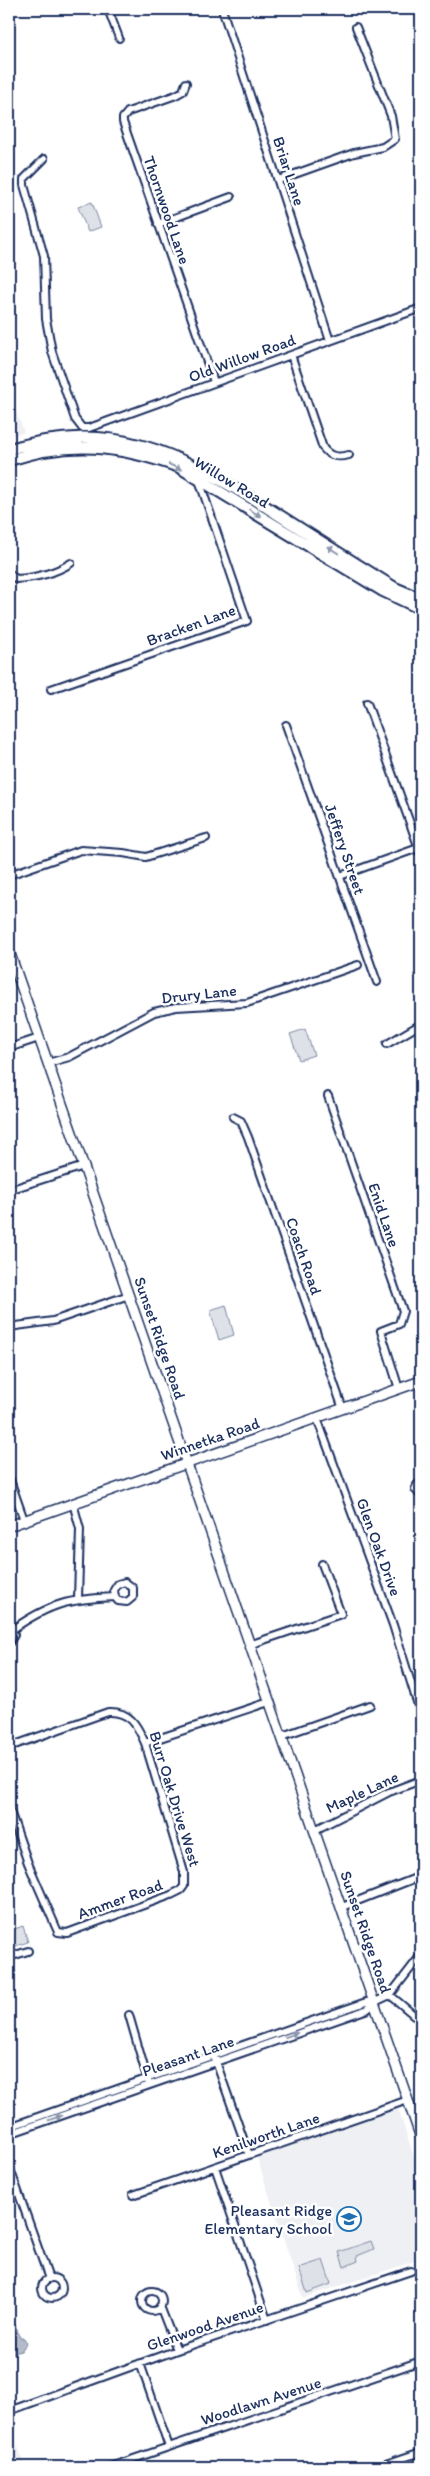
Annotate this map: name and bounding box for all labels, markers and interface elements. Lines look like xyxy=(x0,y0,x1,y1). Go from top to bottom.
street label: Briar Lane xyxy=(269,134,309,208)
street label: Thornwood Lane xyxy=(140,153,194,267)
street label: Old Willow Road xyxy=(186,330,298,386)
street label: Willow Road xyxy=(191,452,273,512)
one-way arrow xyxy=(168,463,182,471)
one-way arrow xyxy=(249,509,262,518)
one-way arrow xyxy=(326,545,340,554)
street label: Bracken Lane xyxy=(144,600,238,650)
street label: Jeffery Street xyxy=(321,801,369,897)
street label: Drury Lane xyxy=(160,981,238,1007)
street label: Enid Lane xyxy=(364,1180,404,1250)
street label: Coach Road xyxy=(282,1215,326,1298)
street label: Sunset Ridge Road xyxy=(130,1274,190,1402)
street label: Winnetka Road xyxy=(158,1413,262,1465)
street label: Glen Oak Drive xyxy=(353,1495,405,1599)
street label: Burr Oak Drive West xyxy=(145,1729,205,1869)
street label: Maple Lane xyxy=(323,1767,401,1817)
street label: Sunset Ridge Road xyxy=(336,1868,396,1996)
street label: Ammer Road xyxy=(75,1875,165,1923)
street label: Pleasant Lane xyxy=(140,2031,236,2081)
one-way arrow xyxy=(283,2031,298,2039)
street label: Kenilworth Lane xyxy=(210,2108,322,2162)
one-way arrow xyxy=(47,2114,62,2121)
place label: Pleasant Ridge Elementary School xyxy=(204,2201,332,2238)
school or university icon: Pleasant Ridge Elementary School xyxy=(336,2206,362,2232)
street label: Glenwood Avenue xyxy=(144,2297,266,2355)
street label: Woodlawn Avenue xyxy=(198,2372,324,2429)

